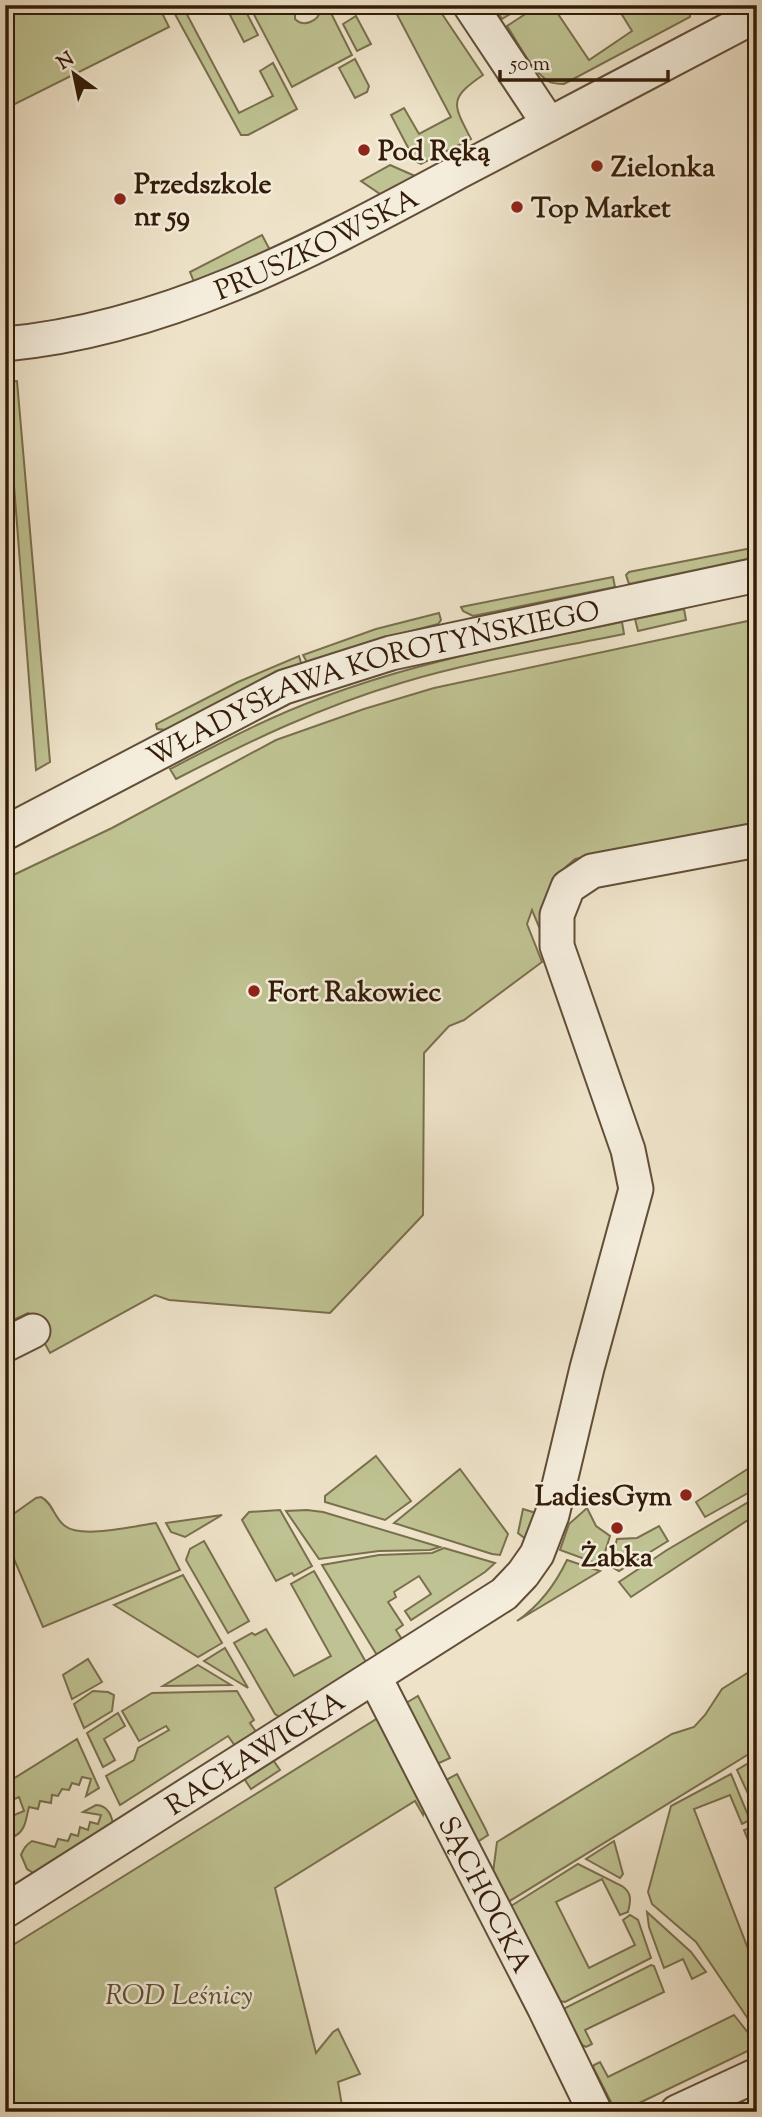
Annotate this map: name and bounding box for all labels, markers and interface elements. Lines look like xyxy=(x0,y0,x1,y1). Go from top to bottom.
north arrow xyxy=(38,38,108,108)
scale bar xyxy=(500,38,668,82)
text: N xyxy=(52,46,80,77)
text: 50 m xyxy=(509,50,550,80)
place label: Pod Ręką xyxy=(378,133,490,173)
marker: Pod Ręką xyxy=(356,142,372,158)
place label: Zielonka xyxy=(611,149,715,189)
marker: Zielonka xyxy=(589,158,605,174)
place label: Przedszkole nr 59 xyxy=(134,166,271,238)
street label: PRUSZKOWSKA xyxy=(209,180,427,312)
place label: Top Market xyxy=(531,190,671,230)
marker: Przedszkole nr 59 xyxy=(112,191,128,207)
marker: Top Market xyxy=(509,199,525,215)
street label: WŁADYSŁAWA KOROTYŃSKIEGO xyxy=(141,592,604,778)
place label: Fort Rakowiec xyxy=(268,974,441,1014)
marker: Fort Rakowiec xyxy=(246,983,262,999)
place label: LadiesGym xyxy=(535,1478,673,1518)
marker: LadiesGym xyxy=(678,1487,694,1503)
marker: Żabka xyxy=(609,1520,625,1536)
place label: Żabka xyxy=(581,1539,653,1579)
street label: RACŁAWICKA xyxy=(159,1683,354,1827)
street label: SĄCHOCKA xyxy=(426,1810,540,1981)
park label: ROD Leśnicy xyxy=(105,1977,253,2017)

